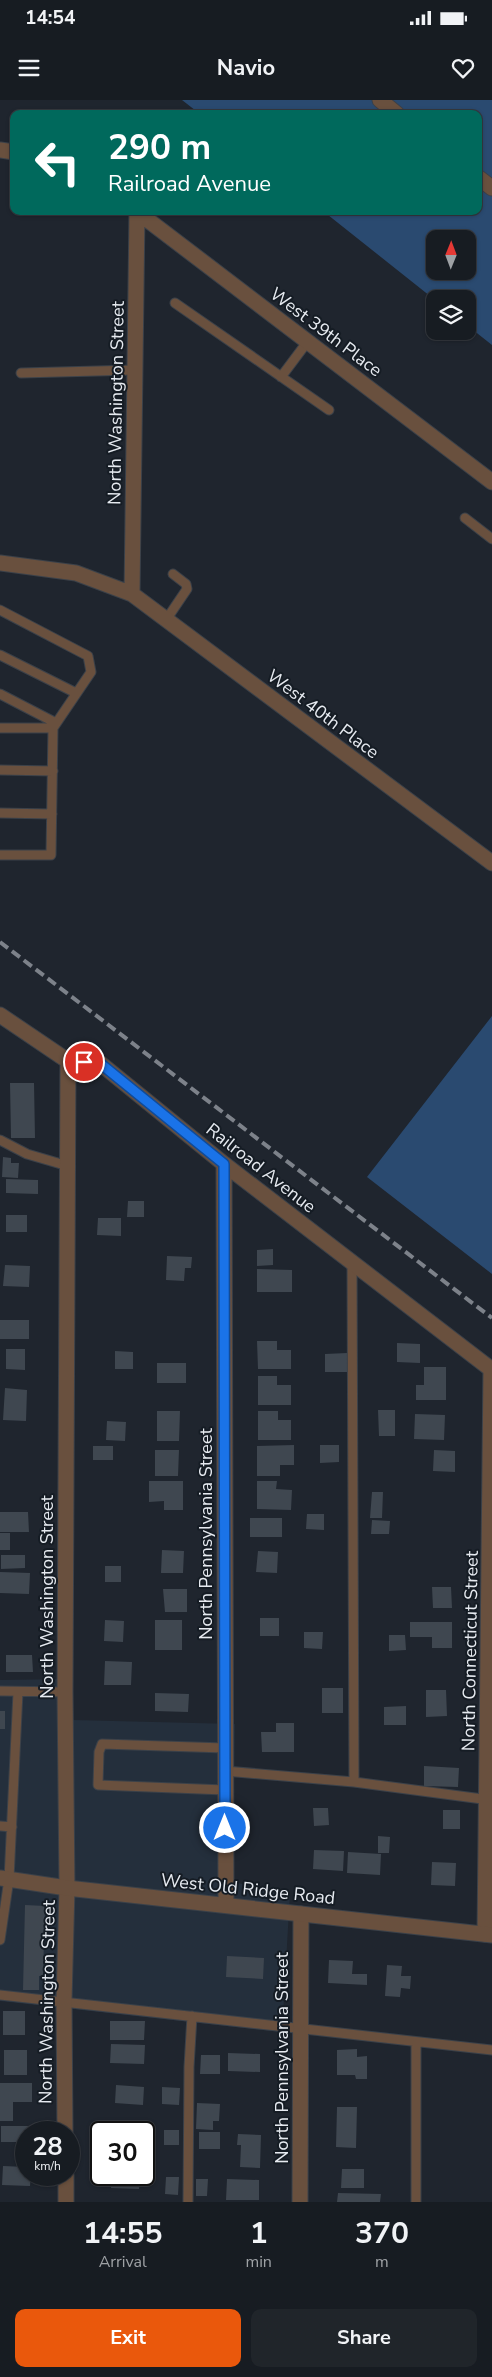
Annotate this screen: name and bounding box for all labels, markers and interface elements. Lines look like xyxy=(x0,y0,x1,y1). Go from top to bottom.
text: 14:54 xyxy=(25,5,75,31)
text: Navio xyxy=(217,53,275,83)
icon: menu xyxy=(15,54,43,82)
icon: heart xyxy=(449,54,477,82)
text: 290 m xyxy=(108,124,211,171)
icon: left xyxy=(25,130,90,195)
text: Railroad Avenue xyxy=(108,169,271,199)
north arrow xyxy=(426,230,476,280)
map controls xyxy=(426,230,476,340)
street label: West 39th Place xyxy=(265,282,387,382)
button: layers xyxy=(426,290,476,340)
street label: North Washington Street xyxy=(102,300,130,505)
street label: West 40th Place xyxy=(262,664,384,764)
pin xyxy=(63,1041,105,1083)
icon: arrive xyxy=(70,1048,98,1076)
street label: Railroad Avenue xyxy=(201,1118,321,1218)
street label: North Pennsylvania Street xyxy=(194,1428,218,1640)
street label: North Washington Street xyxy=(35,1494,59,1699)
street label: North Connecticut Street xyxy=(456,1550,484,1751)
position arrow xyxy=(198,1801,250,1853)
street label: West Old Ridge Road xyxy=(160,1868,336,1910)
street label: North Washington Street xyxy=(33,1899,61,2104)
street label: North Pennsylvania Street xyxy=(270,1952,294,2164)
speed limit sign: 30 xyxy=(90,2121,155,2186)
text: 28 xyxy=(32,2130,63,2164)
text: km/h xyxy=(34,2158,61,2174)
text: 14:55 xyxy=(83,2213,162,2254)
text: 1 xyxy=(250,2213,268,2254)
text: 370 xyxy=(355,2213,409,2254)
text: Arrival xyxy=(99,2251,147,2273)
text: min xyxy=(245,2251,272,2273)
text: m xyxy=(375,2251,389,2273)
button: Exit xyxy=(15,2309,241,2367)
button: Share xyxy=(251,2309,477,2367)

